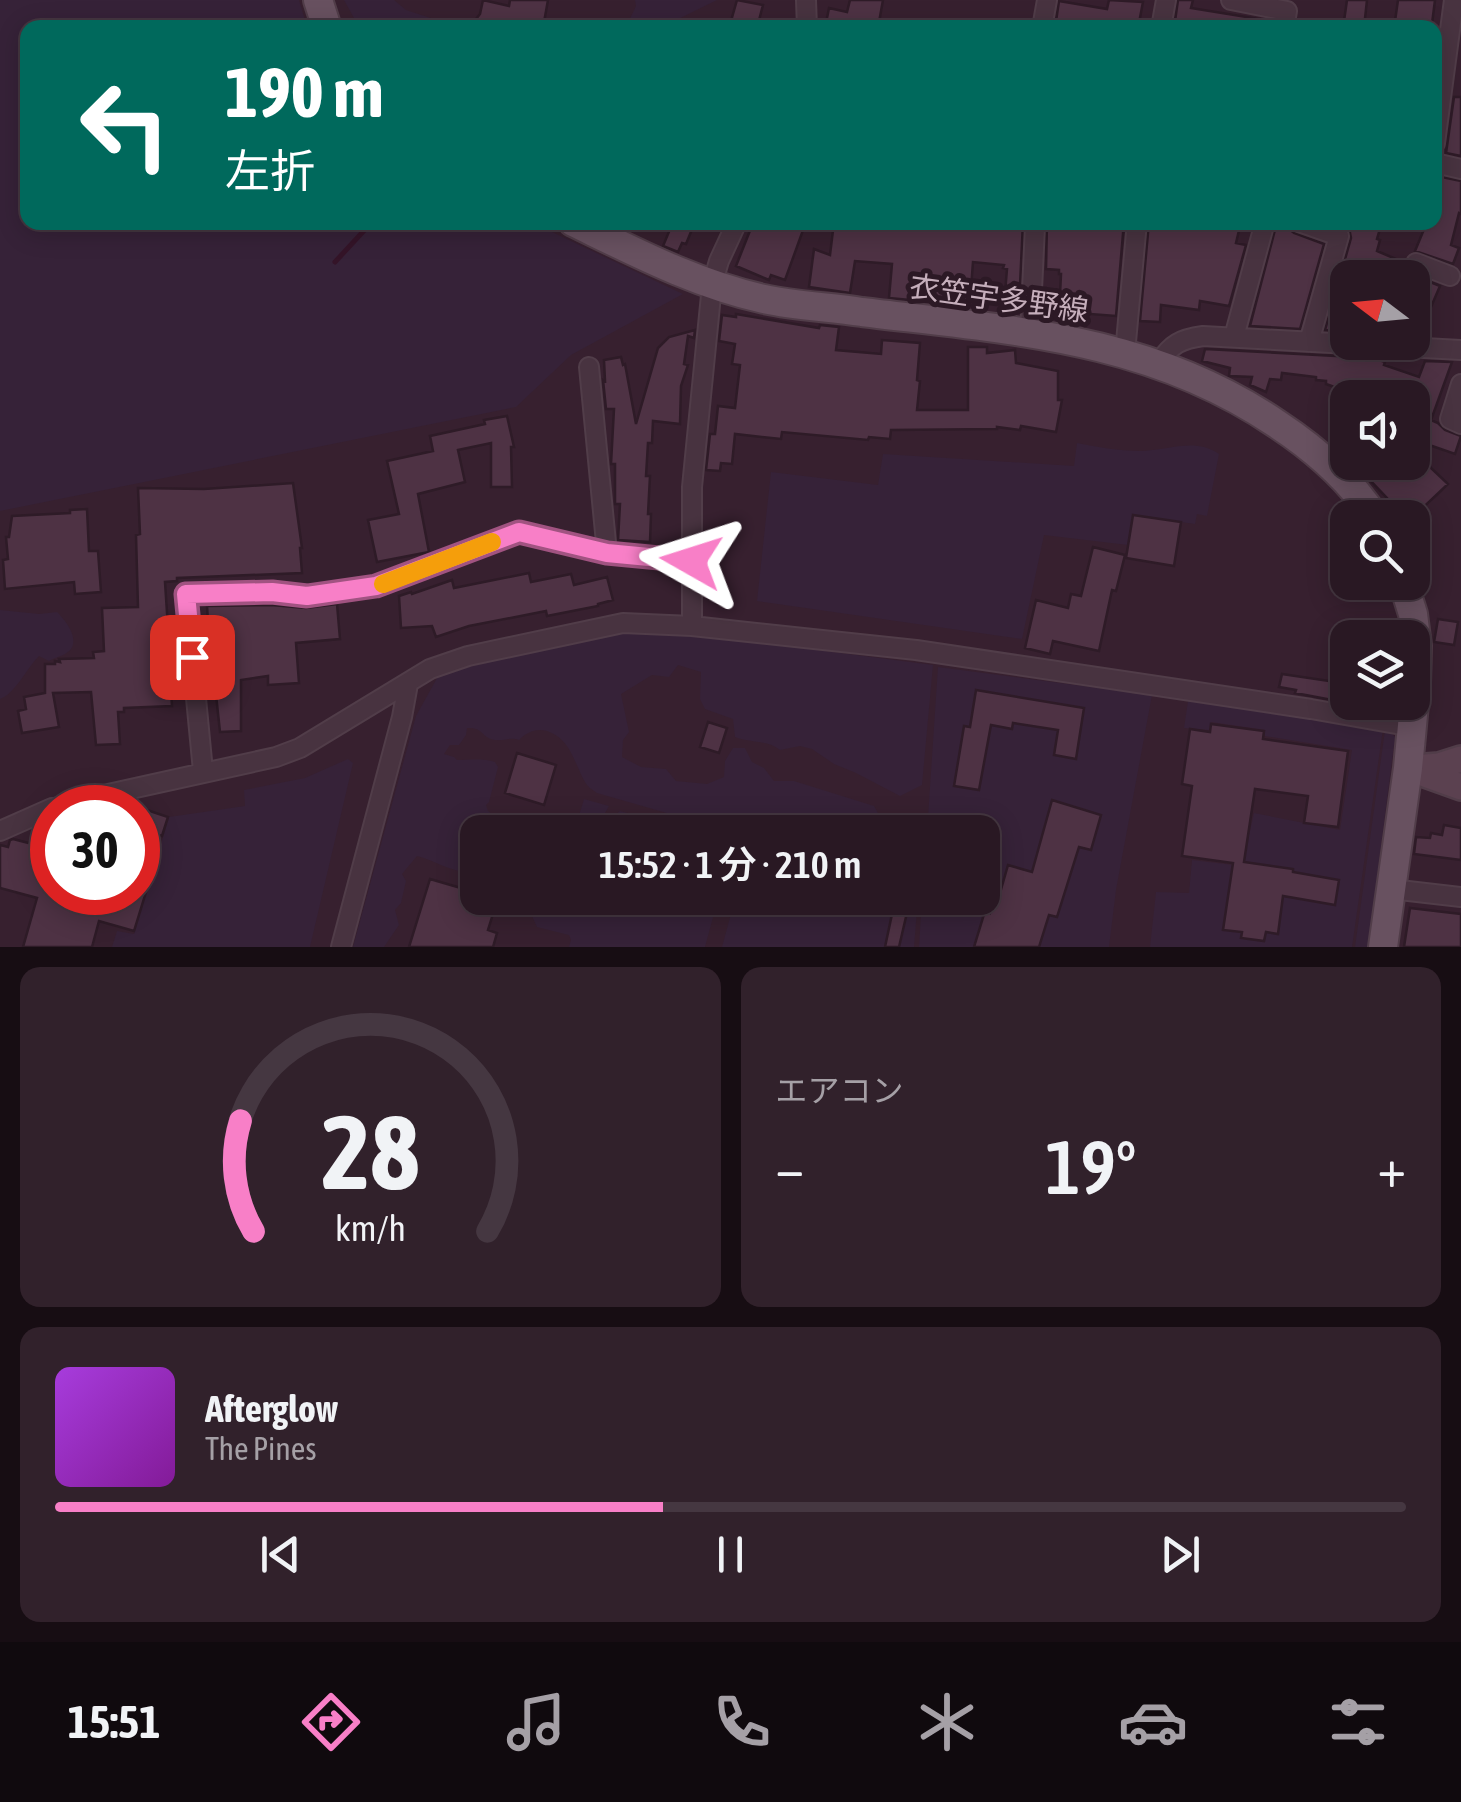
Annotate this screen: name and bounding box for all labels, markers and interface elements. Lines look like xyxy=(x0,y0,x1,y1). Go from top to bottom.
text: 190 m xyxy=(225,52,384,132)
icon: left xyxy=(60,60,190,190)
text: 左折 xyxy=(225,145,315,197)
north arrow xyxy=(1330,260,1430,360)
map controls xyxy=(1330,260,1430,720)
street label: 衣笠宇多野線 xyxy=(908,269,1090,327)
button: sound xyxy=(1330,380,1430,480)
button: search xyxy=(1330,500,1430,600)
position arrow xyxy=(639,509,743,613)
pin xyxy=(150,615,235,700)
button: layers xyxy=(1330,620,1430,720)
icon: arrive xyxy=(165,630,220,685)
speed limit sign: 30 xyxy=(30,785,160,915)
text: 15:52 · 1 分 · 210 m xyxy=(599,843,861,886)
text: エアコン xyxy=(776,1072,904,1109)
text: 28 xyxy=(321,1092,419,1211)
text: 19° xyxy=(1045,1124,1136,1210)
text: − xyxy=(776,1136,804,1199)
text: + xyxy=(1377,1136,1406,1199)
text: km/h xyxy=(335,1208,406,1249)
text: Afterglow xyxy=(205,1387,338,1430)
text: The Pines xyxy=(205,1430,317,1467)
icon: previous xyxy=(253,1527,308,1582)
icon: pause xyxy=(703,1527,758,1582)
icon: next xyxy=(1153,1527,1208,1582)
icon: directions xyxy=(296,1687,366,1757)
icon: music xyxy=(501,1687,571,1757)
icon: phone xyxy=(707,1687,777,1757)
icon: climate xyxy=(912,1687,982,1757)
icon: car xyxy=(1118,1687,1188,1757)
icon: filters xyxy=(1323,1687,1393,1757)
text: 15:51 xyxy=(68,1696,160,1748)

